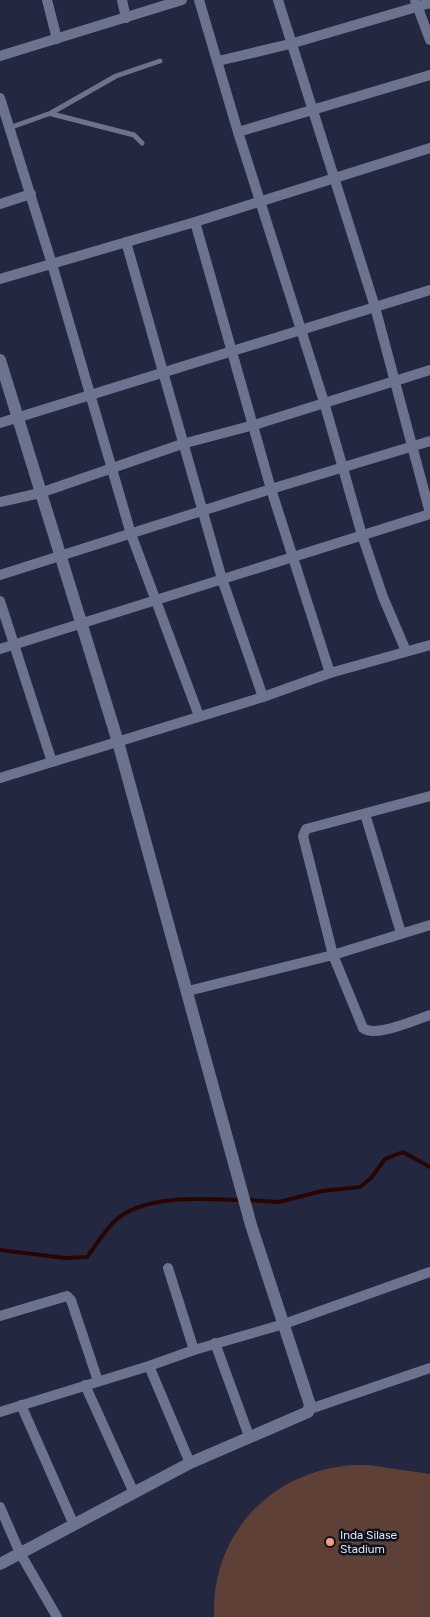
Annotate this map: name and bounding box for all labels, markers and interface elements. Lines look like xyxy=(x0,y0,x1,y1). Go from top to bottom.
place label: Inda Silase Stadium xyxy=(340,1528,398,1556)
marker: Inda Silase Stadium xyxy=(324,1536,336,1548)

